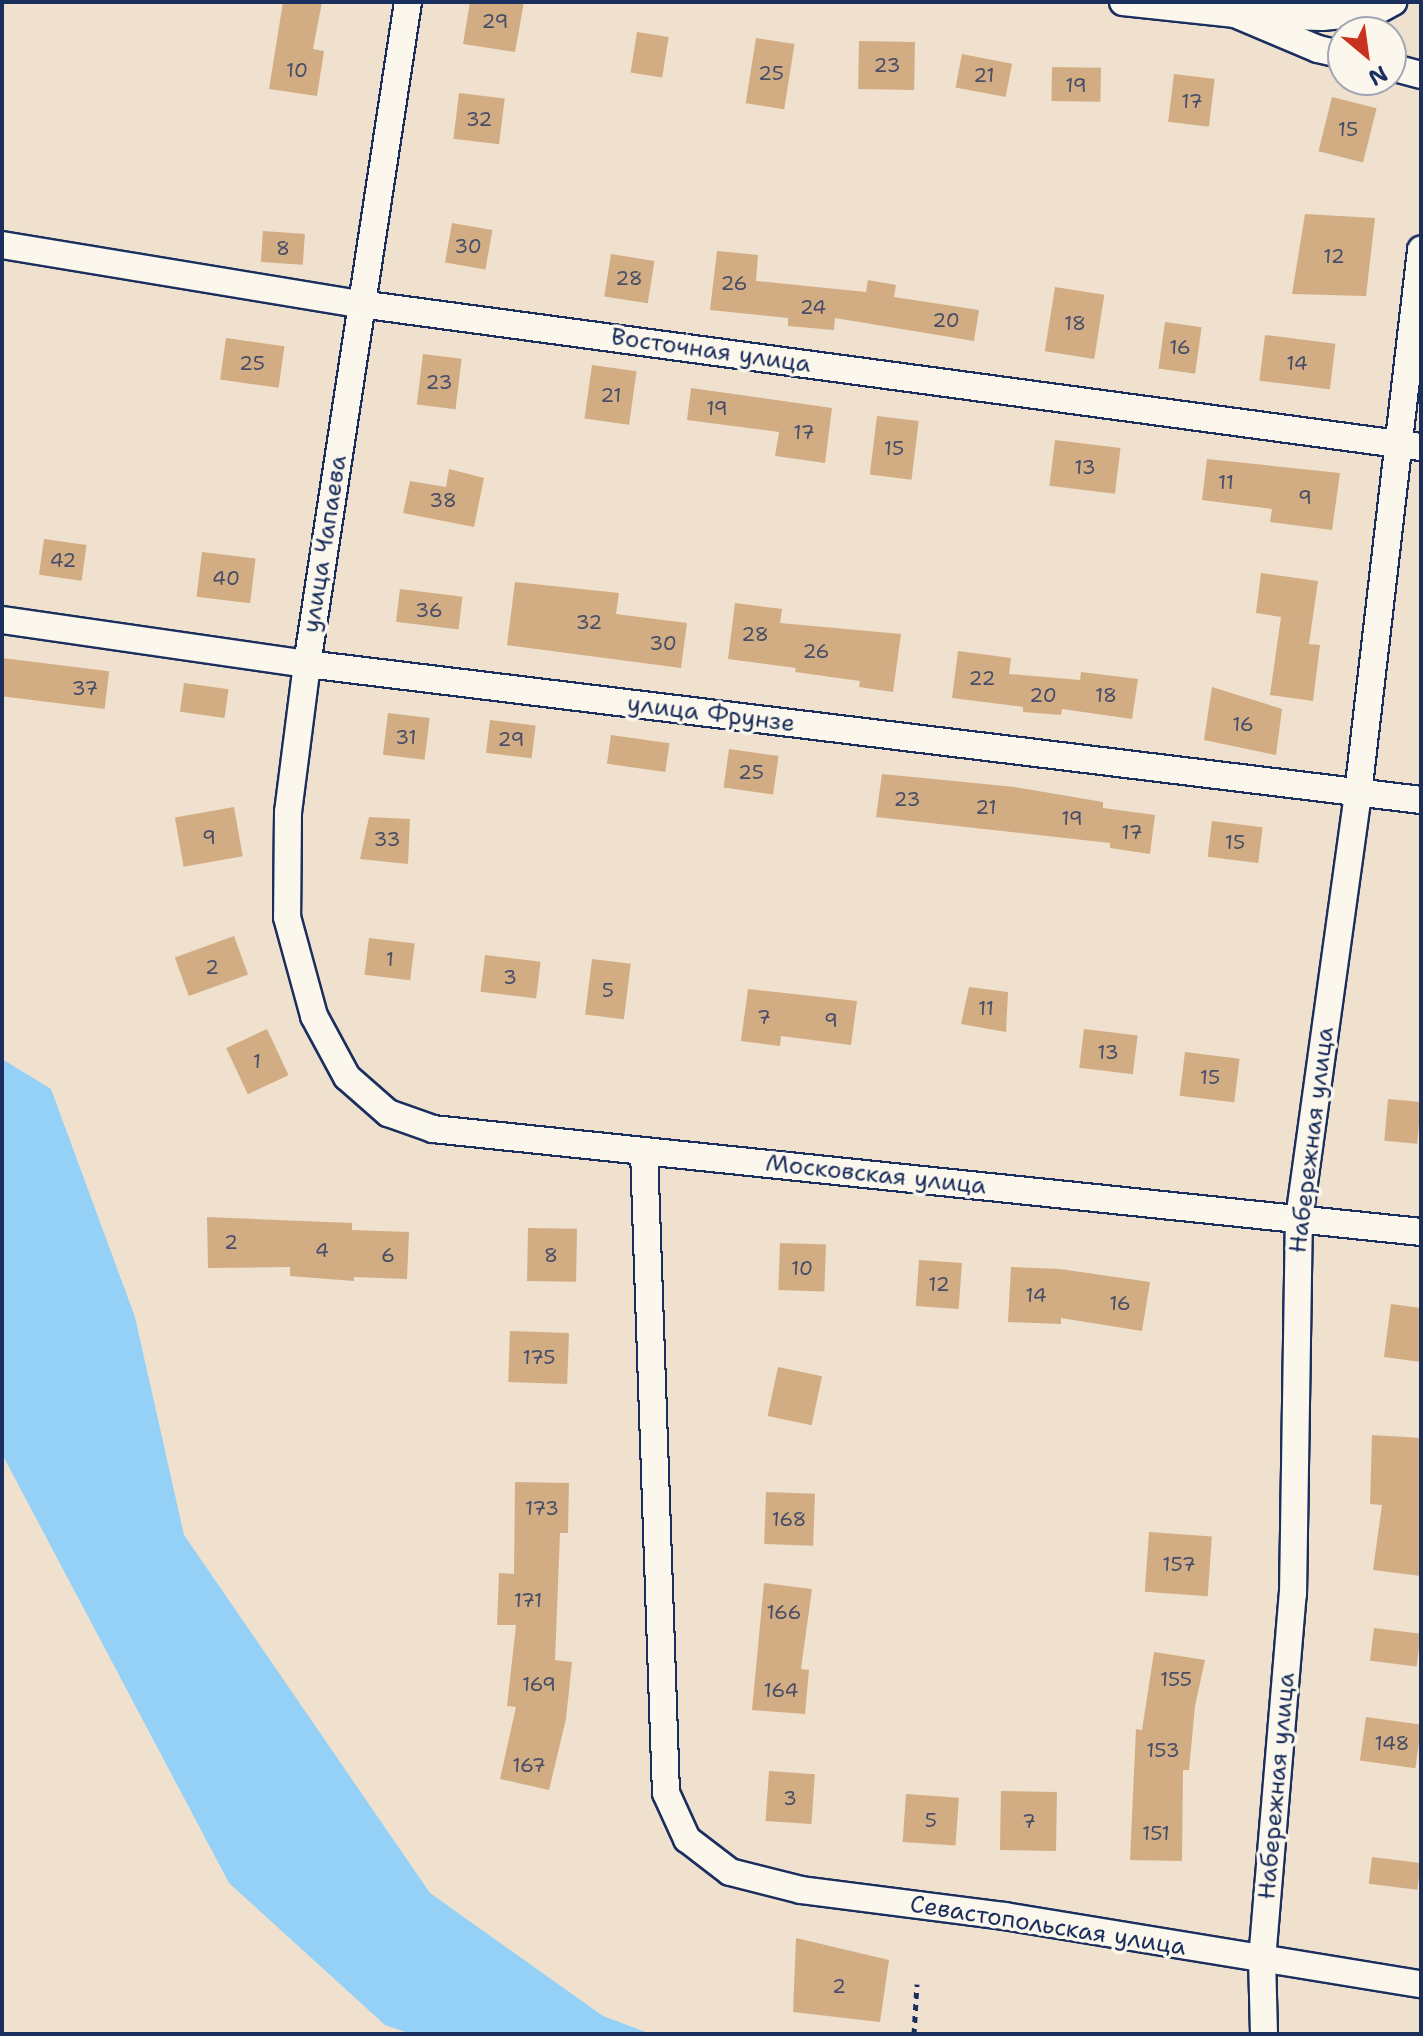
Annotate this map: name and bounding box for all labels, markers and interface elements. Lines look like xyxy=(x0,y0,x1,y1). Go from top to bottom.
house number: 29 xyxy=(482,9,508,33)
north arrow xyxy=(1327,16,1407,96)
house number: 23 xyxy=(874,53,900,77)
house number: 10 xyxy=(286,58,308,82)
text: N xyxy=(1363,59,1393,93)
house number: 25 xyxy=(758,61,784,85)
house number: 21 xyxy=(973,63,995,87)
house number: 19 xyxy=(1065,73,1087,97)
house number: 17 xyxy=(1181,89,1203,113)
house number: 32 xyxy=(466,107,492,131)
house number: 15 xyxy=(1338,117,1358,141)
house number: 30 xyxy=(454,234,482,258)
house number: 8 xyxy=(276,236,290,260)
house number: 12 xyxy=(1323,244,1345,268)
house number: 28 xyxy=(615,266,643,290)
house number: 26 xyxy=(720,271,748,295)
house number: 24 xyxy=(800,295,826,319)
house number: 20 xyxy=(932,308,960,332)
house number: 18 xyxy=(1064,311,1086,335)
street label: Восточная улица xyxy=(609,323,813,379)
house number: 16 xyxy=(1169,335,1191,359)
house number: 25 xyxy=(239,351,265,375)
house number: 14 xyxy=(1286,351,1308,375)
house number: 23 xyxy=(426,370,452,394)
house number: 21 xyxy=(600,383,622,407)
house number: 19 xyxy=(706,396,728,420)
house number: 17 xyxy=(793,420,815,444)
house number: 15 xyxy=(884,436,904,460)
street label: улица Чапаева xyxy=(297,453,353,635)
house number: 13 xyxy=(1074,455,1096,479)
house number: 11 xyxy=(1218,470,1234,494)
house number: 9 xyxy=(1298,485,1312,509)
house number: 38 xyxy=(429,488,457,512)
house number: 42 xyxy=(50,548,76,572)
house number: 40 xyxy=(212,566,240,590)
house number: 36 xyxy=(415,598,443,622)
house number: 32 xyxy=(576,610,602,634)
house number: 28 xyxy=(741,622,769,646)
house number: 30 xyxy=(649,631,677,655)
house number: 26 xyxy=(802,639,830,663)
house number: 22 xyxy=(969,666,995,690)
house number: 37 xyxy=(72,676,98,700)
house number: 20 xyxy=(1029,683,1057,707)
house number: 18 xyxy=(1095,683,1117,707)
street label: улица Фрунзе xyxy=(626,689,796,739)
house number: 16 xyxy=(1232,712,1254,736)
house number: 31 xyxy=(395,725,417,749)
house number: 29 xyxy=(498,727,524,751)
house number: 25 xyxy=(738,760,764,784)
house number: 23 xyxy=(894,787,920,811)
house number: 21 xyxy=(975,795,997,819)
house number: 19 xyxy=(1061,806,1083,830)
house number: 17 xyxy=(1121,820,1143,844)
house number: 9 xyxy=(202,825,216,849)
house number: 33 xyxy=(374,827,400,851)
house number: 15 xyxy=(1225,830,1245,854)
house number: 1 xyxy=(386,947,394,971)
house number: 2 xyxy=(205,955,219,979)
house number: 3 xyxy=(503,965,517,989)
house number: 5 xyxy=(602,978,614,1002)
house number: 11 xyxy=(978,996,994,1020)
house number: 7 xyxy=(757,1005,771,1029)
house number: 9 xyxy=(824,1008,838,1032)
street label: Набережная улица xyxy=(1284,1025,1340,1255)
house number: 13 xyxy=(1097,1040,1119,1064)
house number: 1 xyxy=(253,1049,261,1073)
house number: 15 xyxy=(1200,1065,1220,1089)
street label: Московская улица xyxy=(764,1149,988,1201)
house number: 2 xyxy=(224,1230,238,1254)
house number: 4 xyxy=(315,1238,329,1262)
house number: 6 xyxy=(381,1243,395,1267)
house number: 8 xyxy=(544,1243,558,1267)
house number: 10 xyxy=(791,1256,813,1280)
house number: 12 xyxy=(928,1272,950,1296)
house number: 14 xyxy=(1025,1283,1047,1307)
house number: 16 xyxy=(1109,1291,1131,1315)
house number: 175 xyxy=(523,1345,555,1369)
house number: 173 xyxy=(525,1496,559,1520)
house number: 168 xyxy=(772,1507,806,1531)
house number: 157 xyxy=(1162,1552,1196,1576)
house number: 171 xyxy=(514,1588,542,1612)
house number: 166 xyxy=(766,1600,802,1624)
house number: 155 xyxy=(1160,1667,1192,1691)
street label: Набережная улица xyxy=(1253,1671,1301,1901)
house number: 169 xyxy=(522,1672,556,1696)
house number: 164 xyxy=(764,1678,798,1702)
house number: 148 xyxy=(1375,1731,1409,1755)
house number: 153 xyxy=(1146,1738,1180,1762)
house number: 167 xyxy=(512,1753,546,1777)
house number: 3 xyxy=(783,1786,797,1810)
house number: 5 xyxy=(925,1808,937,1832)
house number: 7 xyxy=(1022,1809,1036,1833)
house number: 151 xyxy=(1142,1821,1170,1845)
street label: Севастопольская улица xyxy=(908,1890,1188,1962)
house number: 2 xyxy=(832,1974,846,1998)

